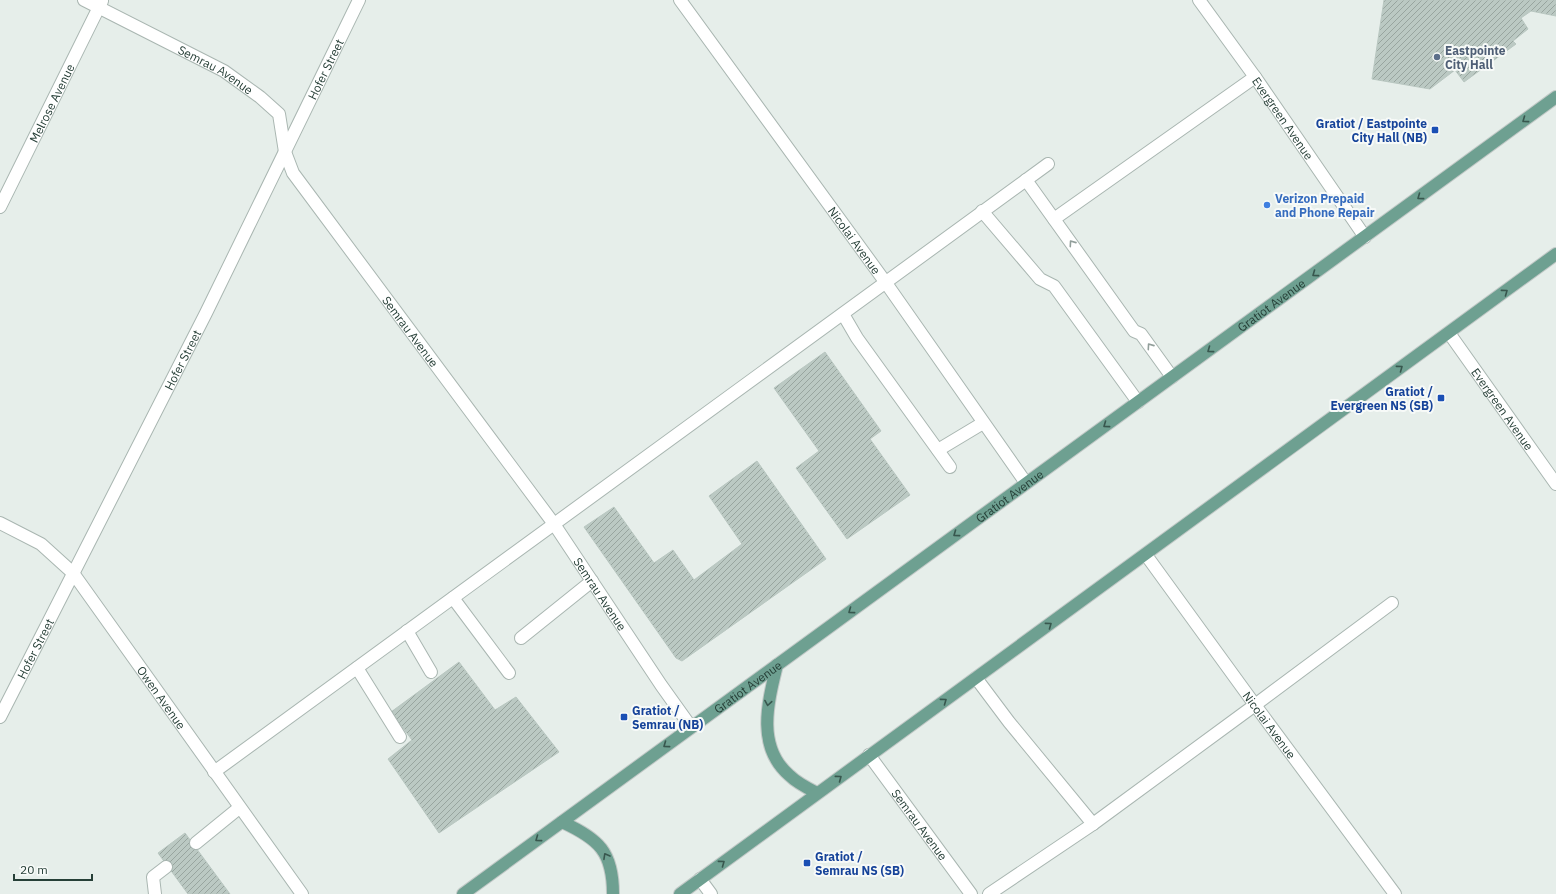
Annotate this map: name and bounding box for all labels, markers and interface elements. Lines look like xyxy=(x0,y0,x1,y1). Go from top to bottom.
street label: Hofer Street xyxy=(304,36,346,102)
street label: Semrau Avenue xyxy=(176,42,257,97)
place label: Eastpointe City Hall xyxy=(1445,43,1506,72)
marker: Eastpointe City Hall xyxy=(1432,52,1442,62)
street label: Melrose Avenue xyxy=(26,61,77,145)
street label: Evergreen Avenue xyxy=(1249,74,1317,163)
one-way arrow xyxy=(1522,115,1529,122)
place label: Gratiot / Eastpointe City Hall (NB) xyxy=(1316,116,1427,145)
marker: Gratiot / Eastpointe City Hall (NB) xyxy=(1430,125,1440,135)
place label: Verizon Prepaid and Phone Repair xyxy=(1275,191,1375,220)
one-way arrow xyxy=(1417,192,1424,200)
marker: Verizon Prepaid and Phone Repair xyxy=(1262,200,1272,210)
street label: Nicolai Avenue xyxy=(825,203,885,277)
one-way arrow xyxy=(1069,240,1077,247)
one-way arrow xyxy=(1312,269,1319,276)
street label: Gratiot Avenue xyxy=(1234,275,1308,335)
one-way arrow xyxy=(1501,289,1508,297)
street label: Semrau Avenue xyxy=(379,293,442,370)
street label: Hofer Street xyxy=(161,327,204,392)
one-way arrow xyxy=(1147,343,1154,350)
one-way arrow xyxy=(1207,345,1214,353)
street label: Evergreen Avenue xyxy=(1469,365,1537,453)
one-way arrow xyxy=(1395,366,1402,373)
place label: Gratiot / Evergreen NS (SB) xyxy=(1330,384,1433,413)
marker: Gratiot / Evergreen NS (SB) xyxy=(1436,393,1446,403)
one-way arrow xyxy=(1104,420,1111,427)
street label: Gratiot Avenue xyxy=(972,466,1046,525)
one-way arrow xyxy=(953,529,960,537)
street label: Semrau Avenue xyxy=(571,554,630,634)
one-way arrow xyxy=(848,606,855,614)
street label: Hofer Street xyxy=(13,616,57,681)
one-way arrow xyxy=(1045,622,1052,630)
street label: Gratiot Avenue xyxy=(711,657,785,716)
street label: Owen Avenue xyxy=(134,663,190,732)
street label: Nicolai Avenue xyxy=(1240,688,1300,762)
one-way arrow xyxy=(939,699,946,706)
one-way arrow xyxy=(764,700,773,707)
place label: Gratiot / Semrau (NB) xyxy=(632,703,703,732)
marker: Gratiot / Semrau (NB) xyxy=(619,712,629,722)
one-way arrow xyxy=(663,741,670,748)
one-way arrow xyxy=(834,775,841,782)
street label: Semrau Avenue xyxy=(889,786,951,863)
one-way arrow xyxy=(536,834,543,841)
place label: Gratiot / Semrau NS (SB) xyxy=(815,849,904,878)
one-way arrow xyxy=(603,853,611,860)
scale bar xyxy=(14,856,92,882)
marker: Gratiot / Semrau NS (SB) xyxy=(802,858,812,868)
one-way arrow xyxy=(718,861,725,868)
text: 20 m xyxy=(20,862,48,877)

